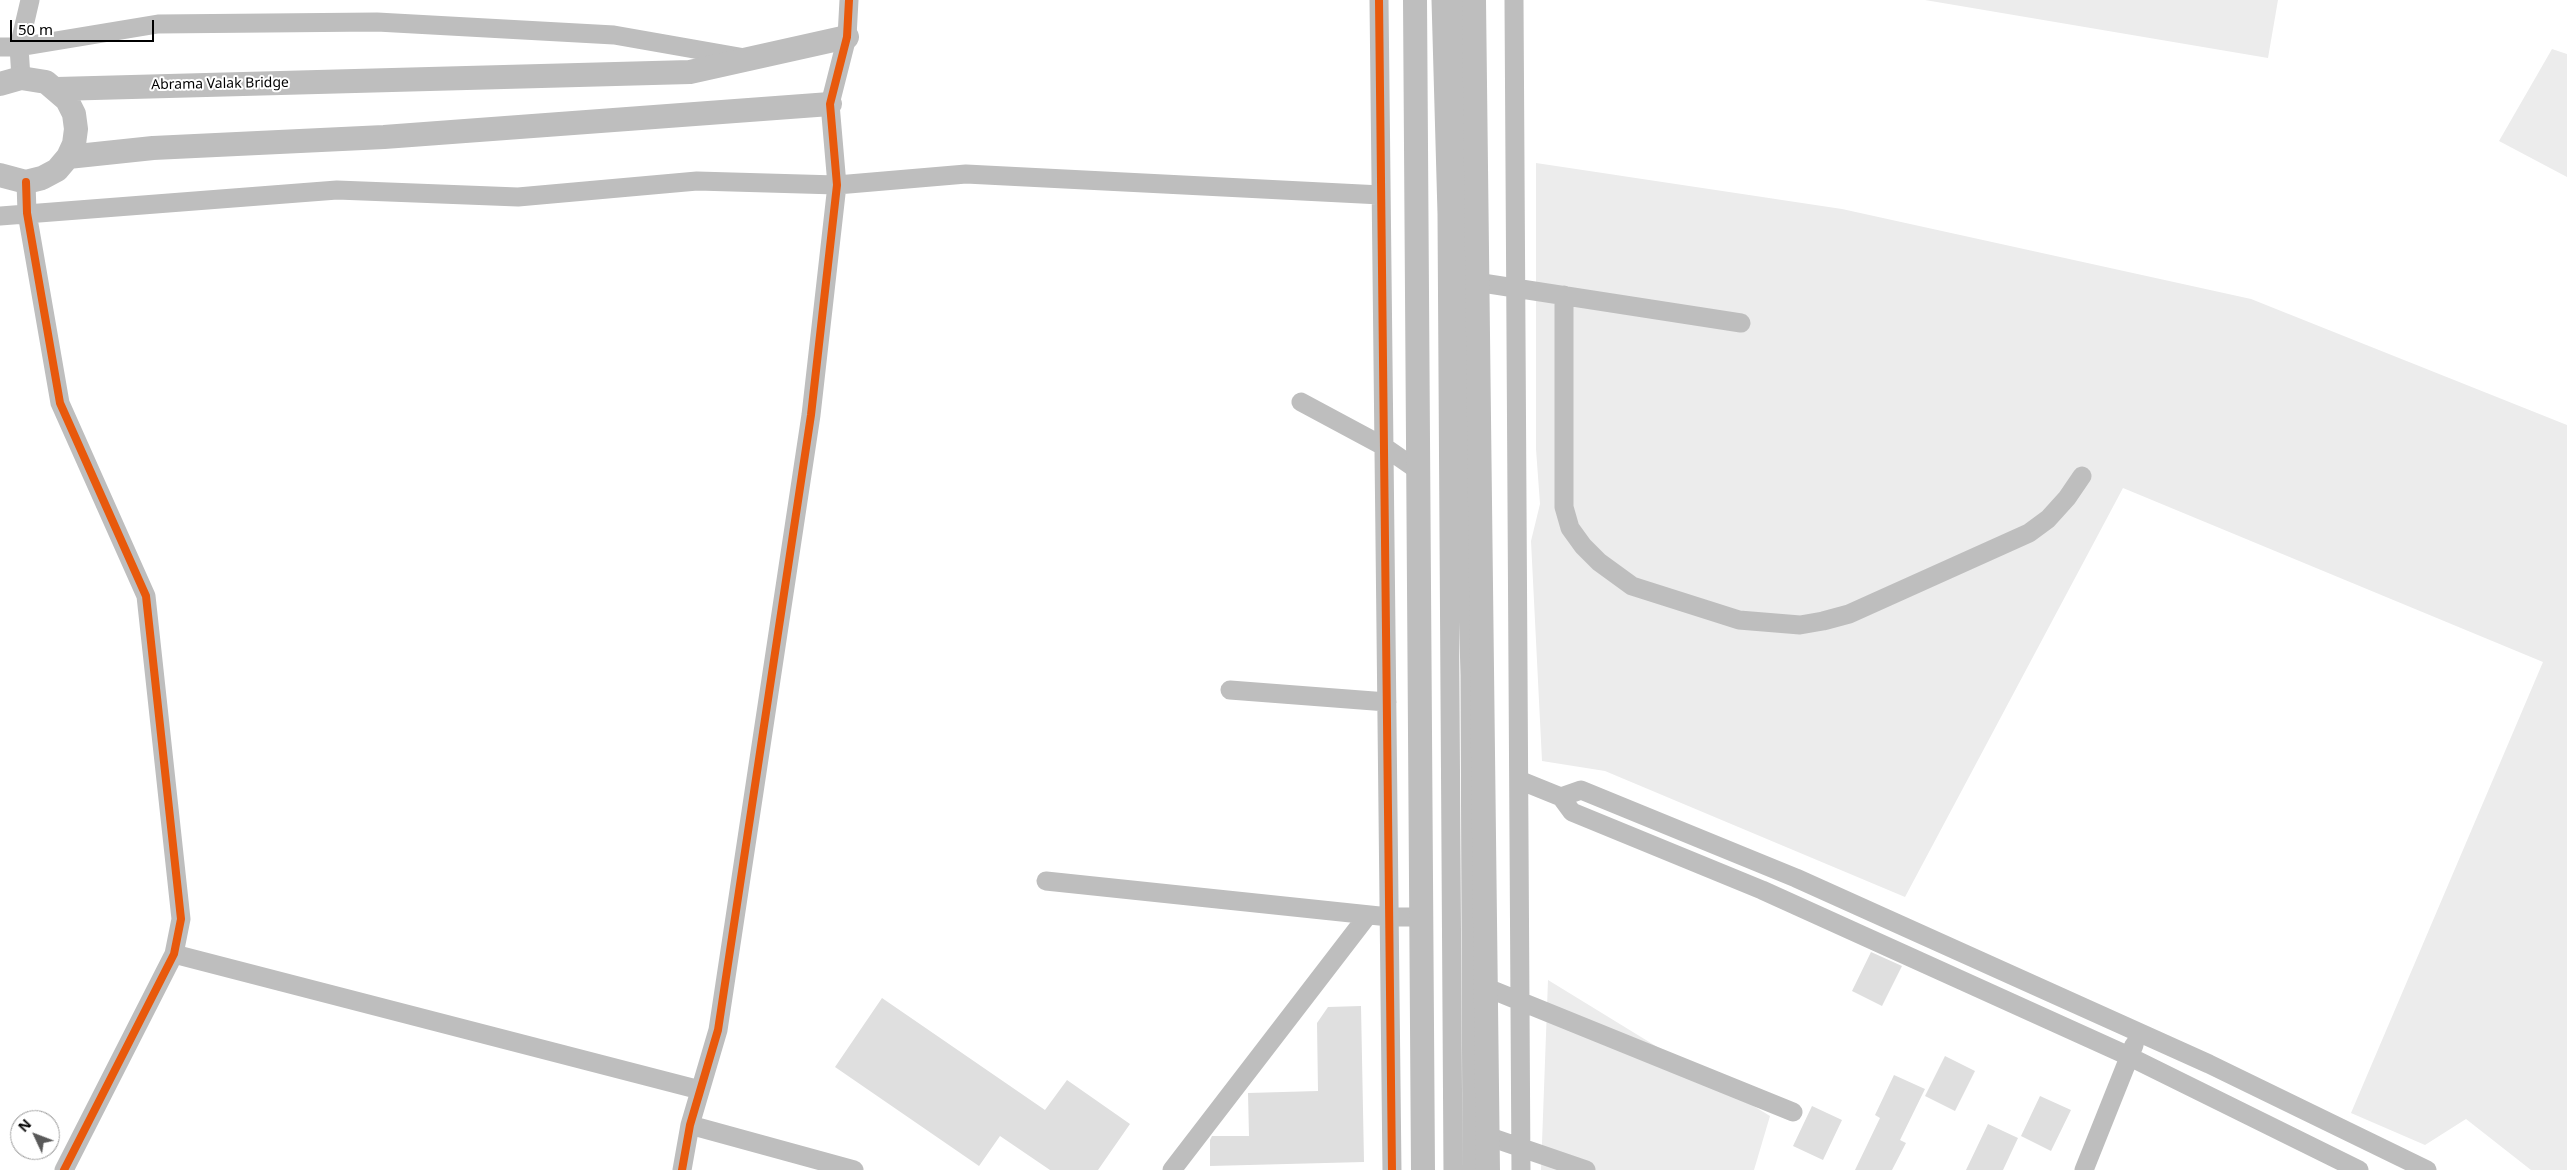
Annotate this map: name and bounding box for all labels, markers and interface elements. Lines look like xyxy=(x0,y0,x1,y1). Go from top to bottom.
scale bar xyxy=(12,10,156,42)
text: 50 m xyxy=(18,19,53,39)
street label: Abrama Valak Bridge xyxy=(151,74,289,94)
north arrow xyxy=(10,1110,60,1160)
text: N xyxy=(14,1114,35,1136)

